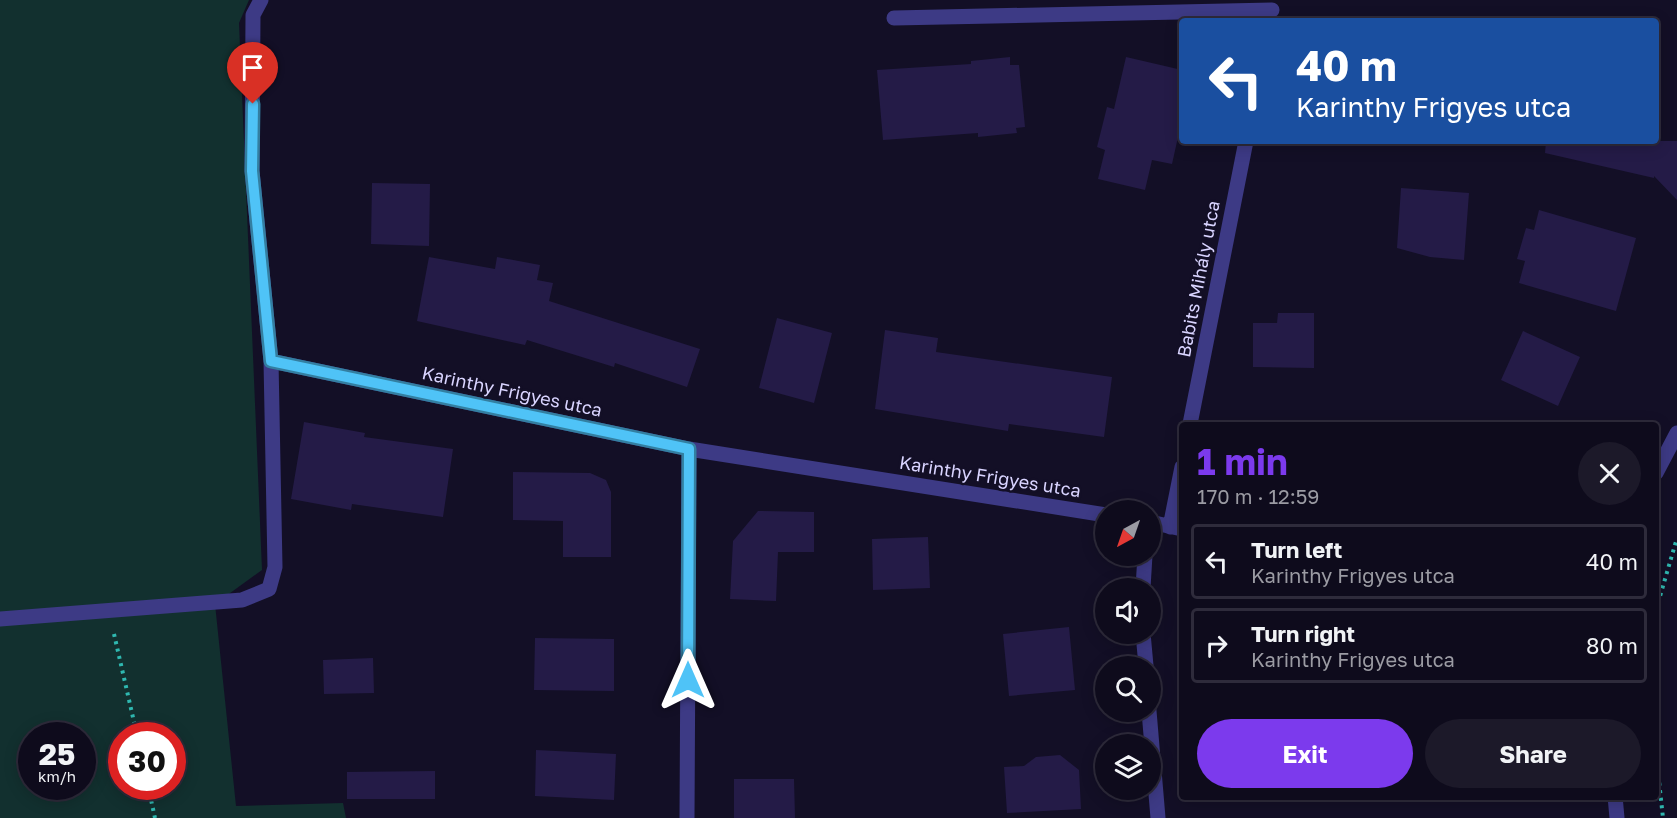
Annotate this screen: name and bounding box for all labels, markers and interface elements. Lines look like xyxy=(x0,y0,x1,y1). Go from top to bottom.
text: 40 m xyxy=(1296,40,1397,90)
pin xyxy=(227,42,278,104)
icon: left xyxy=(1197,42,1275,120)
icon: arrive xyxy=(236,51,269,84)
text: Karinthy Frigyes utca xyxy=(1296,91,1571,123)
street label: Babits Mihály utca xyxy=(1172,199,1224,359)
street label: Karinthy Frigyes utca xyxy=(420,361,604,421)
text: 1 min xyxy=(1197,440,1288,483)
button: close xyxy=(1578,442,1641,505)
street label: Karinthy Frigyes utca xyxy=(898,451,1083,501)
text: 170 m · 12:59 xyxy=(1197,484,1319,508)
north arrow xyxy=(1095,500,1161,566)
map controls xyxy=(1095,500,1161,800)
text: Turn left xyxy=(1251,536,1342,563)
icon: left xyxy=(1200,545,1233,578)
text: 40 m xyxy=(1586,548,1638,575)
text: Karinthy Frigyes utca xyxy=(1251,563,1455,587)
button: sound xyxy=(1095,578,1161,644)
text: Turn right xyxy=(1251,620,1355,647)
icon: right xyxy=(1200,629,1233,662)
text: 80 m xyxy=(1586,632,1638,659)
text: Karinthy Frigyes utca xyxy=(1251,647,1455,671)
position arrow xyxy=(656,648,720,712)
button: search xyxy=(1095,656,1161,722)
button: Exit xyxy=(1197,719,1413,788)
button: Share xyxy=(1425,719,1641,788)
speed limit sign: 30 xyxy=(108,722,186,800)
button: layers xyxy=(1095,734,1161,800)
text: 25 xyxy=(39,736,75,772)
text: km/h xyxy=(38,767,76,785)

